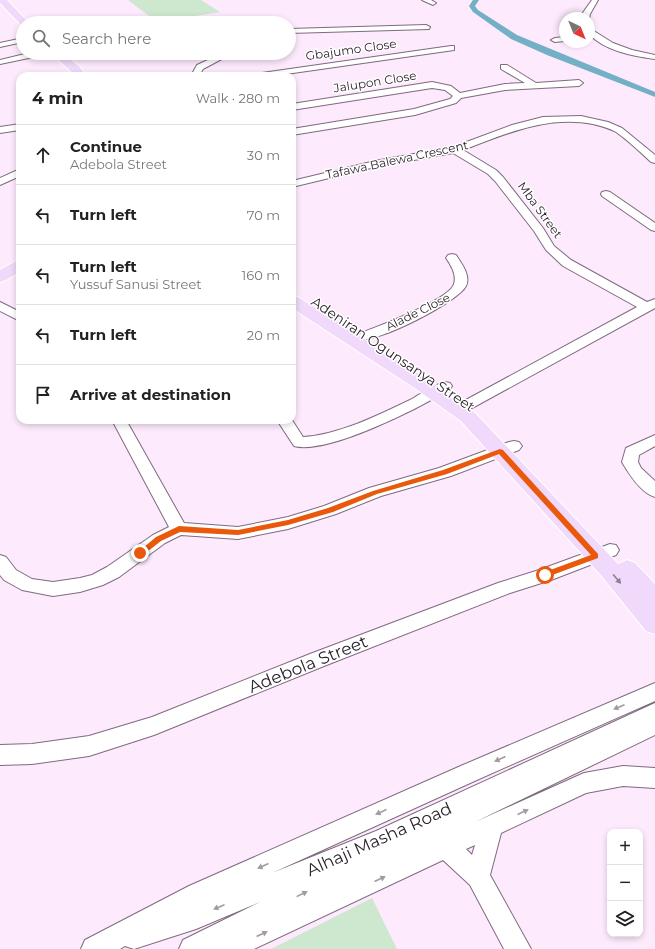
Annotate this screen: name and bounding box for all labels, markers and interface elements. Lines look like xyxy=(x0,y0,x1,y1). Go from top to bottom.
north arrow xyxy=(559,12,595,48)
search box xyxy=(16,16,296,60)
icon: search xyxy=(30,27,52,49)
text: Search here xyxy=(62,29,151,48)
street label: Gbajumo Close xyxy=(305,36,397,63)
street label: Jalupon Close xyxy=(331,68,417,96)
text: 4 min xyxy=(32,88,83,108)
text: Walk · 280 m xyxy=(196,90,280,106)
text: Continue xyxy=(70,137,142,156)
street label: Tafawa Balewa Crescent xyxy=(324,137,470,182)
icon: ahead xyxy=(32,144,54,166)
text: 30 m xyxy=(247,147,280,163)
text: Adebola Street xyxy=(70,156,167,172)
street label: Mba Street xyxy=(515,179,566,241)
icon: left xyxy=(32,204,54,226)
text: Turn left xyxy=(70,205,137,224)
text: 70 m xyxy=(247,207,280,223)
text: Turn left xyxy=(70,257,137,276)
icon: left xyxy=(32,264,54,286)
text: 160 m xyxy=(242,267,280,283)
text: Yussuf Sanusi Street xyxy=(70,276,202,292)
street label: Alade Close xyxy=(383,290,452,334)
street label: Adeniran Ogunsanya Street xyxy=(308,292,479,416)
icon: left xyxy=(32,324,54,346)
text: Turn left xyxy=(70,325,137,344)
text: 20 m xyxy=(247,327,280,343)
icon: arrive xyxy=(32,384,54,406)
text: Arrive at destination xyxy=(70,385,231,404)
route end xyxy=(131,544,149,562)
route start xyxy=(536,566,554,584)
one-way arrow xyxy=(613,573,622,584)
street label: Adebola Street xyxy=(246,631,370,697)
one-way arrow xyxy=(614,704,625,710)
one-way arrow xyxy=(494,756,506,762)
street label: Alhaji Masha Road xyxy=(303,798,455,880)
one-way arrow xyxy=(376,809,387,815)
one-way arrow xyxy=(517,809,528,815)
map controls xyxy=(607,829,643,937)
button: + xyxy=(607,829,643,865)
one-way arrow xyxy=(257,863,269,869)
button: − xyxy=(607,865,643,901)
one-way arrow xyxy=(374,875,386,881)
one-way arrow xyxy=(296,891,308,897)
button: layers xyxy=(607,901,643,937)
one-way arrow xyxy=(212,905,224,911)
one-way arrow xyxy=(256,930,268,937)

